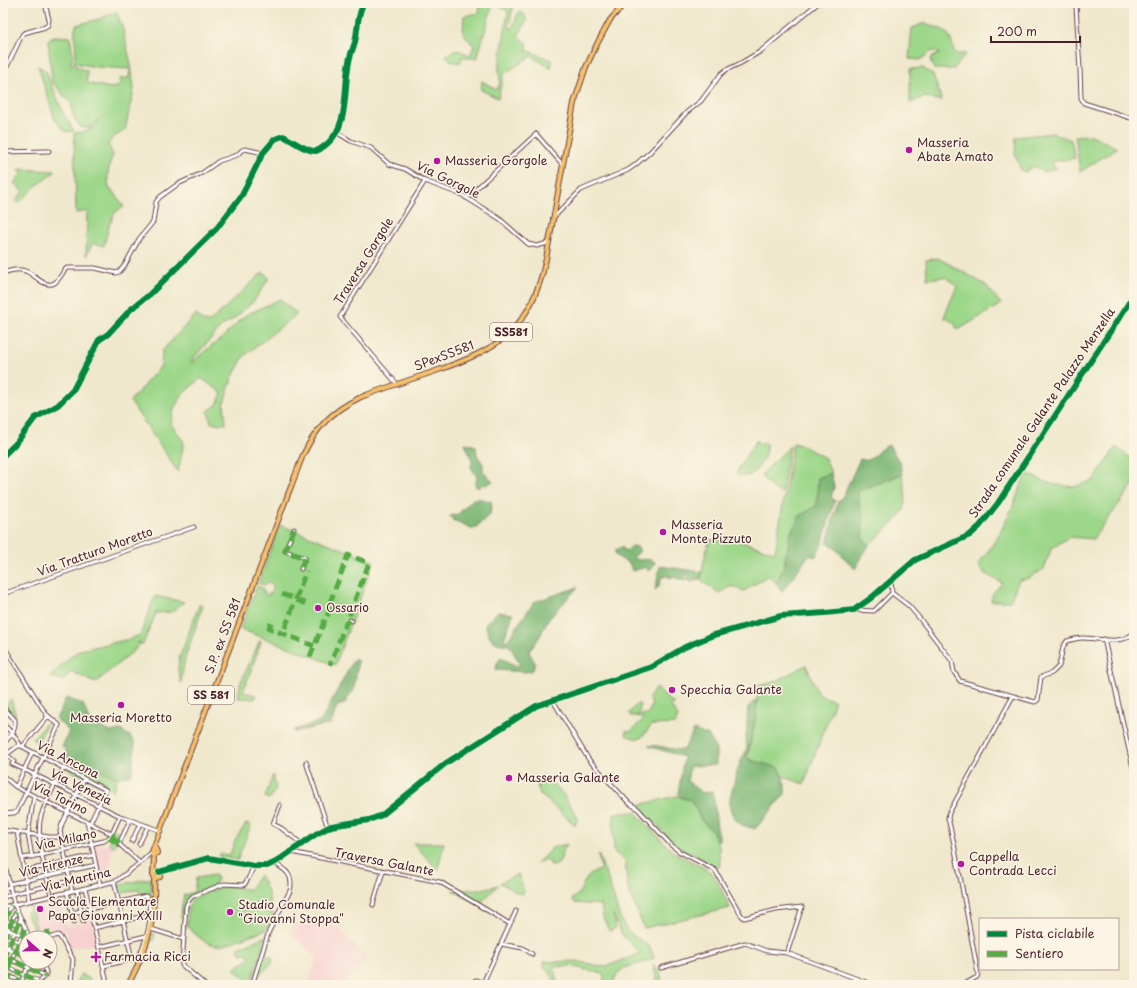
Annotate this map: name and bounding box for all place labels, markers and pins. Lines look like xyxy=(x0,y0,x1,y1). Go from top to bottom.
place label: Masseria Abate Amato xyxy=(917,133,994,165)
marker: Masseria Abate Amato xyxy=(904,145,914,155)
place label: Masseria Gorgole xyxy=(445,151,548,169)
marker: Masseria Gorgole xyxy=(432,156,442,166)
place label: Masseria Monte Pizzuto xyxy=(671,515,752,547)
marker: Masseria Monte Pizzuto xyxy=(658,527,668,537)
place label: Ossario xyxy=(326,598,369,616)
marker: Ossario xyxy=(313,603,323,613)
place label: Specchia Galante xyxy=(680,680,782,698)
marker: Specchia Galante xyxy=(667,685,677,695)
marker: Masseria Moretto xyxy=(116,700,126,710)
place label: Masseria Moretto xyxy=(70,708,172,726)
place label: Masseria Galante xyxy=(517,768,620,786)
marker: Masseria Galante xyxy=(504,773,514,783)
place label: Cappella Contrada Lecci xyxy=(969,847,1057,879)
marker: Cappella Contrada Lecci xyxy=(956,859,966,869)
place label: Scuola Elementare Papa Giovanni XXIII xyxy=(48,892,163,924)
place label: Stadio Comunale "Giovanni Stoppa" xyxy=(238,895,344,927)
marker: Scuola Elementare Papa Giovanni XXIII xyxy=(35,904,45,914)
marker: Stadio Comunale "Giovanni Stoppa" xyxy=(225,907,235,917)
place label: Farmacia Ricci xyxy=(104,947,191,965)
marker: Farmacia Ricci xyxy=(91,952,101,962)

